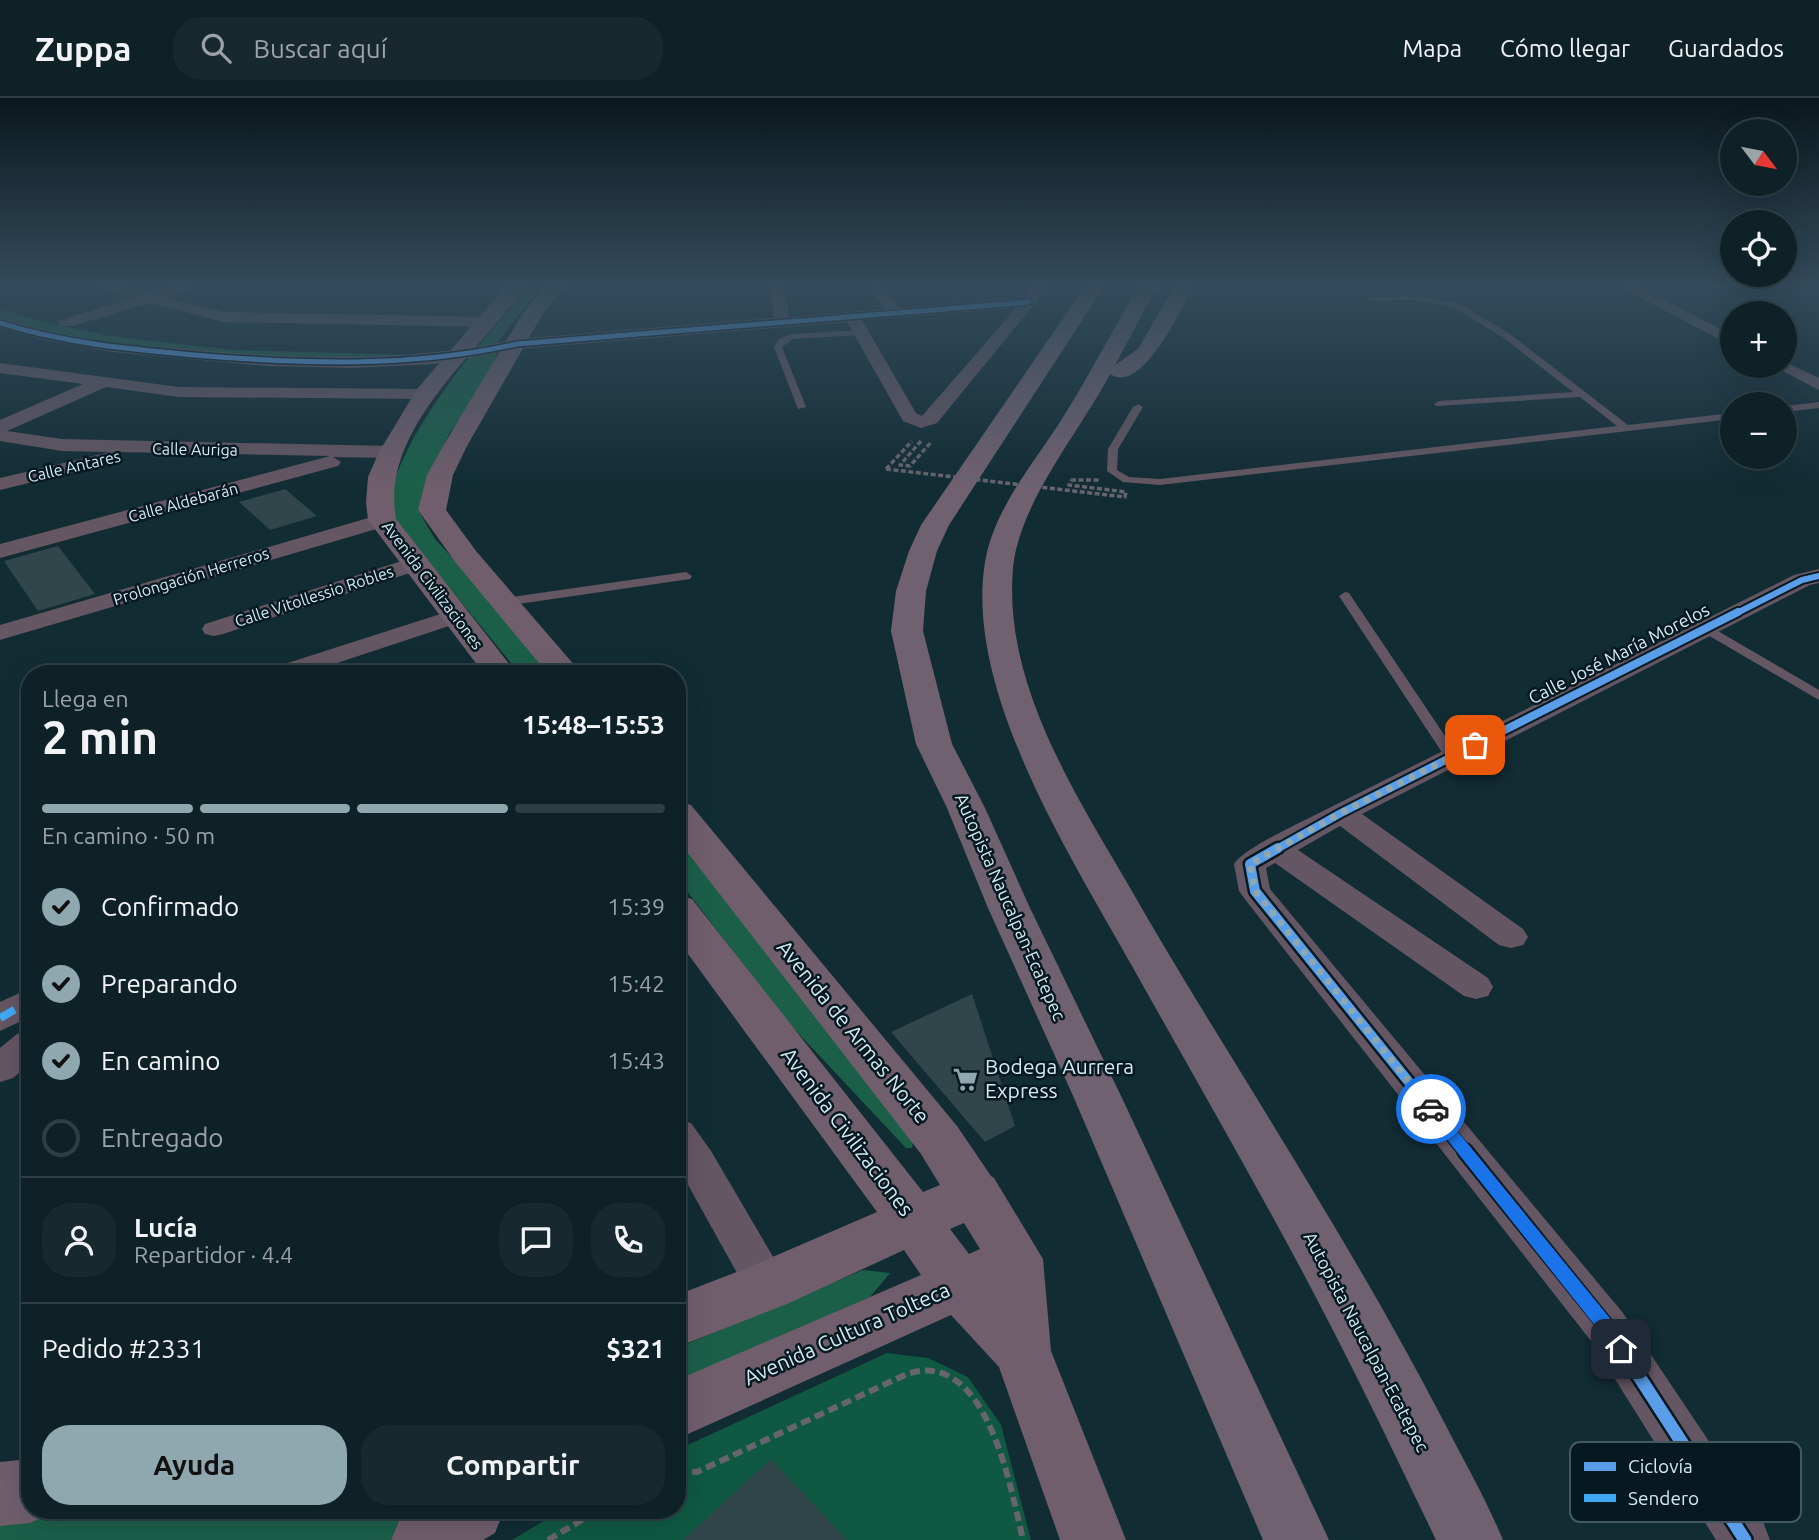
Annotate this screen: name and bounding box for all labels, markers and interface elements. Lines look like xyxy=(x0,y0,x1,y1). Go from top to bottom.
search box xyxy=(173,17,663,80)
icon: search xyxy=(197,29,235,67)
text: Zuppa xyxy=(35,30,131,67)
text: Buscar aquí xyxy=(253,34,387,63)
text: Mapa xyxy=(1402,35,1462,62)
text: Cómo llegar xyxy=(1500,35,1630,62)
text: Guardados xyxy=(1668,35,1784,62)
north arrow xyxy=(1720,119,1797,196)
map controls xyxy=(1720,119,1797,469)
button: locate xyxy=(1720,210,1797,287)
button: + xyxy=(1720,301,1797,378)
button: − xyxy=(1720,392,1797,469)
street label: Calle Auriga xyxy=(152,439,238,459)
street label: Calle Antares xyxy=(26,447,122,485)
street label: Calle Aldebarán xyxy=(126,479,240,525)
street label: Avenida Civilizaciones xyxy=(379,517,487,653)
street label: Prolongación Herreros xyxy=(111,544,271,608)
street label: Calle Vitollessio Robles xyxy=(232,562,396,630)
street label: Calle José María Morelos xyxy=(1525,599,1713,708)
text: Llega en xyxy=(42,686,129,711)
text: 15:48–15:53 xyxy=(522,710,665,739)
text: 2 min xyxy=(42,711,158,763)
pin xyxy=(1445,715,1505,775)
icon: bag xyxy=(1456,726,1494,764)
street label: Autopista Naucalpan-Ecatepec xyxy=(952,790,1070,1023)
text: En camino · 50 m xyxy=(42,823,215,848)
icon: check xyxy=(42,888,80,926)
text: Confirmado xyxy=(101,892,239,921)
text: 15:39 xyxy=(607,894,665,919)
street label: Avenida de Armas Norte xyxy=(773,935,935,1128)
icon: check xyxy=(42,965,80,1003)
text: Preparando xyxy=(101,969,238,998)
text: 15:42 xyxy=(607,971,665,996)
icon: check xyxy=(42,1042,80,1080)
street label: Avenida Civilizaciones xyxy=(777,1043,919,1220)
text: En camino xyxy=(101,1046,221,1075)
text: 15:43 xyxy=(607,1048,665,1073)
place label: Bodega Aurrera Express xyxy=(985,1054,1134,1102)
supermarket icon: Bodega Aurrera Express xyxy=(951,1065,979,1093)
courier xyxy=(1396,1074,1466,1144)
icon: car xyxy=(1412,1090,1450,1128)
text: Entregado xyxy=(101,1123,224,1152)
button: person xyxy=(42,1203,116,1277)
button: chat xyxy=(499,1203,573,1277)
button: phone xyxy=(591,1203,665,1277)
text: Lucía xyxy=(134,1213,198,1242)
street label: Autopista Naucalpan-Ecatepec xyxy=(1300,1228,1433,1455)
text: Repartidor · 4.4 xyxy=(134,1242,293,1267)
street label: Avenida Cultura Tolteca xyxy=(740,1277,953,1389)
pin xyxy=(1591,1319,1651,1379)
icon: home xyxy=(1602,1330,1640,1368)
text: Pedido #2331 xyxy=(42,1334,205,1363)
text: $321 xyxy=(606,1334,665,1363)
button: Ayuda xyxy=(42,1425,347,1505)
button: Compartir xyxy=(361,1425,665,1505)
legend xyxy=(1570,1442,1801,1522)
text: Ciclovía xyxy=(1628,1455,1693,1477)
text: Sendero xyxy=(1628,1487,1699,1509)

